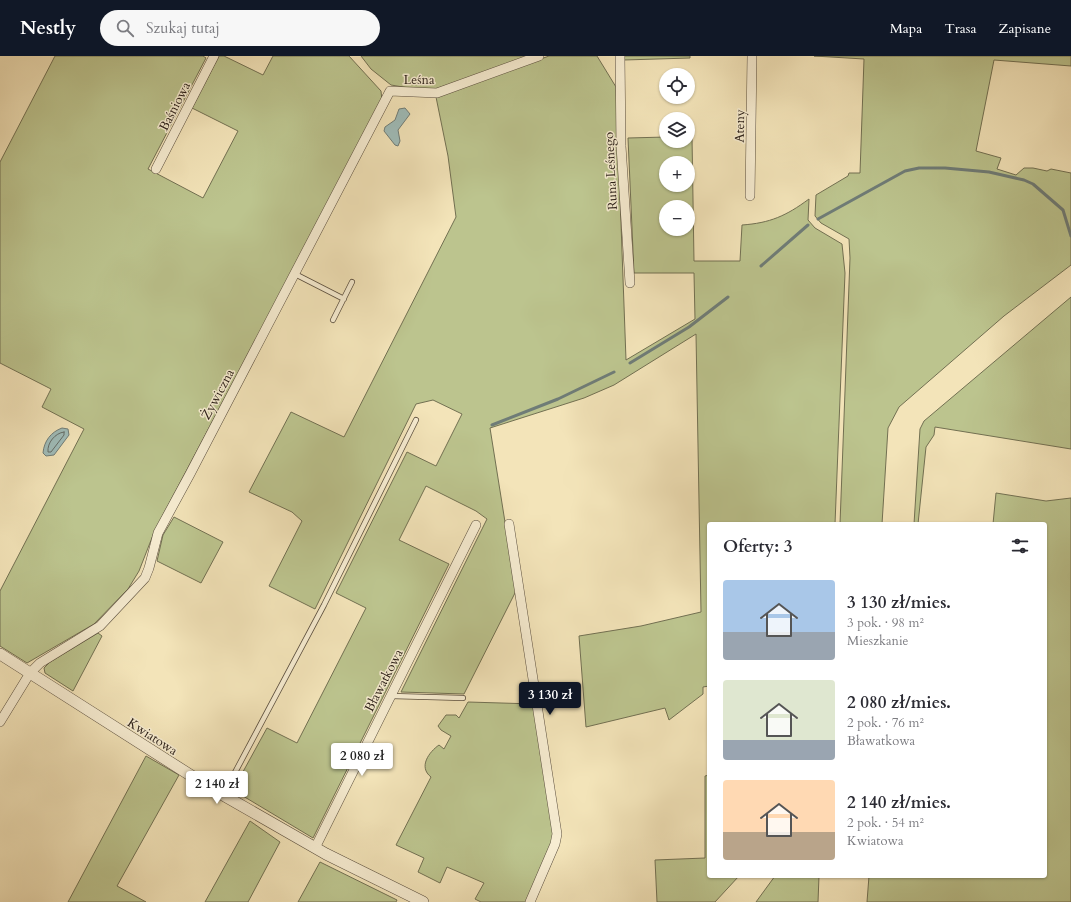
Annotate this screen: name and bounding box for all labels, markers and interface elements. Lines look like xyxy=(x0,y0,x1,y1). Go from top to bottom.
search box xyxy=(100,10,380,46)
text: Nestly xyxy=(20,15,76,41)
icon: search xyxy=(114,17,136,39)
text: Szukaj tutaj xyxy=(146,18,220,38)
text: Mapa xyxy=(890,19,922,38)
text: Trasa xyxy=(944,19,977,38)
text: Zapisane xyxy=(999,19,1051,38)
map controls xyxy=(659,68,695,236)
button: locate xyxy=(659,68,695,104)
street label: Leśna xyxy=(403,71,435,89)
street label: Baśniowa xyxy=(155,78,195,134)
street label: Ateny xyxy=(731,109,749,143)
button: layers xyxy=(659,112,695,148)
street label: Runa Leśnego xyxy=(600,131,622,211)
button: + xyxy=(659,156,695,192)
button: − xyxy=(659,200,695,236)
street label: Żywiczna xyxy=(197,366,239,423)
text: Oferty: 3 xyxy=(723,535,792,558)
icon: filters xyxy=(1009,535,1031,557)
text: 3 130 zł/mies. xyxy=(847,591,951,614)
icon: home xyxy=(755,596,803,644)
text: 3 pok. · 98 m² xyxy=(847,614,924,632)
text: Mieszkanie xyxy=(847,632,908,650)
street label: Bławatkowa xyxy=(360,646,408,715)
pin: 3 130 zł xyxy=(509,682,591,716)
text: 3 130 zł xyxy=(528,686,572,704)
text: 2 080 zł/mies. xyxy=(847,691,951,714)
icon: home xyxy=(755,696,803,744)
street label: Kwiatowa xyxy=(124,714,181,760)
text: 2 pok. · 76 m² xyxy=(847,714,924,732)
text: Bławatkowa xyxy=(847,732,915,750)
pin: 2 080 zł xyxy=(321,743,403,777)
text: 2 080 zł xyxy=(340,747,384,765)
pin: 2 140 zł xyxy=(176,771,258,805)
text: 2 140 zł xyxy=(195,775,239,793)
text: 2 140 zł/mies. xyxy=(847,791,951,814)
icon: home xyxy=(755,796,803,844)
text: 2 pok. · 54 m² xyxy=(847,814,924,832)
text: Kwiatowa xyxy=(847,832,904,850)

